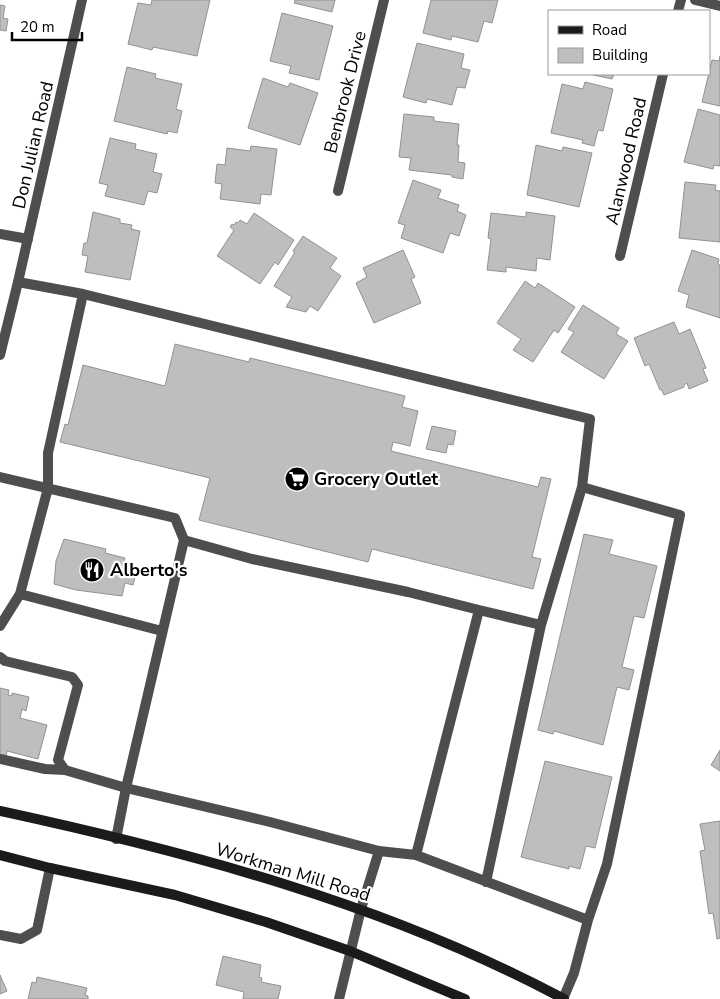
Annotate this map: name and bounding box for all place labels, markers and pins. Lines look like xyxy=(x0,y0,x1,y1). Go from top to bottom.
supermarket icon: Grocery Outlet xyxy=(284,466,310,492)
place label: Grocery Outlet xyxy=(314,467,438,491)
restaurant icon: Alberto's xyxy=(79,557,105,583)
place label: Alberto's xyxy=(110,558,188,582)

